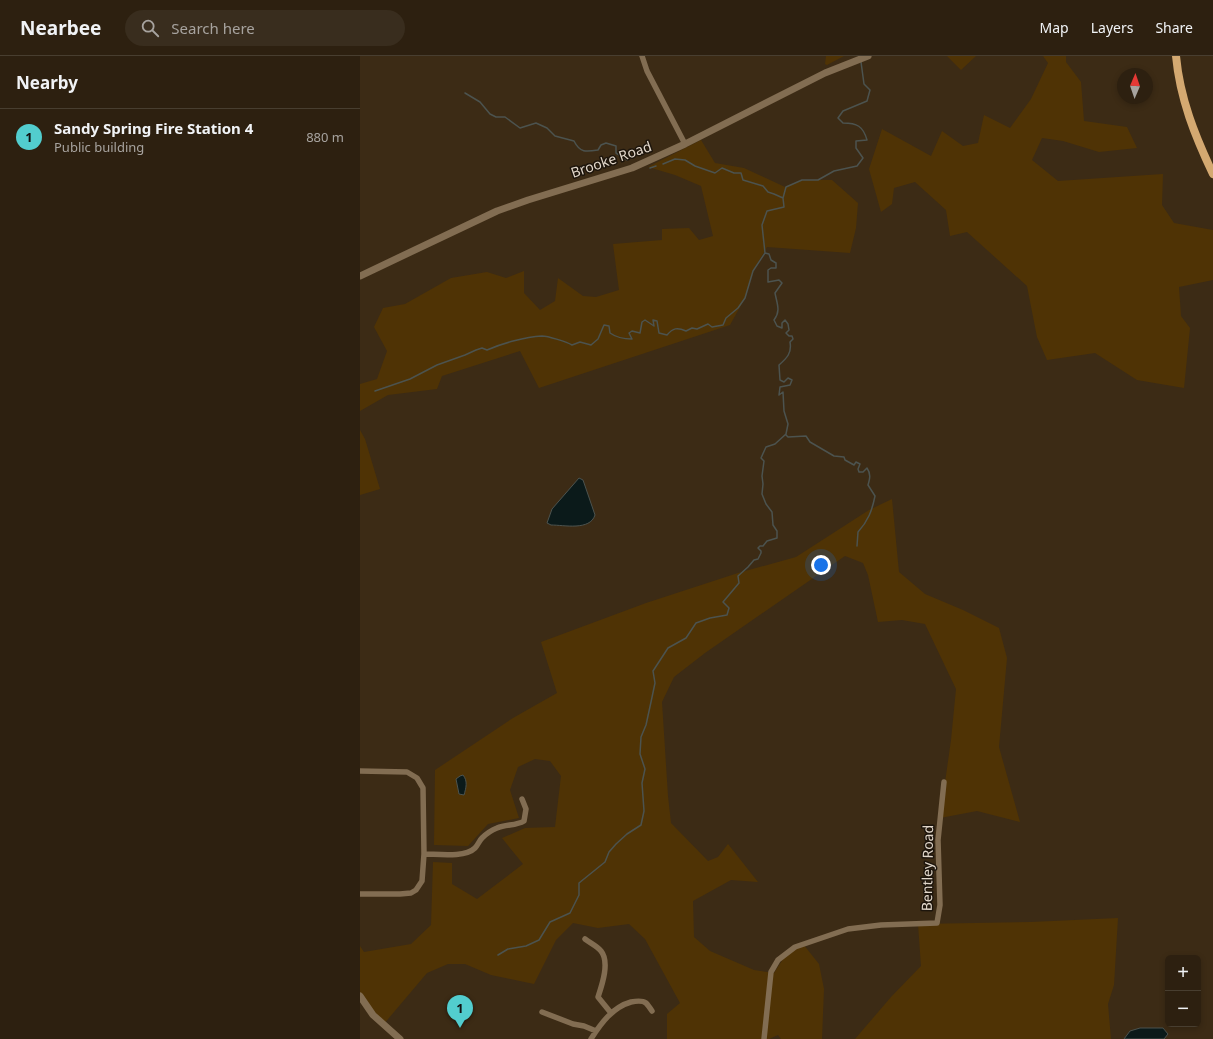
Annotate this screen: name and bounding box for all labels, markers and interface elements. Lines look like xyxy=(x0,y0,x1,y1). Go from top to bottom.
search box xyxy=(125,10,405,46)
text: Nearbee xyxy=(20,15,101,41)
icon: search xyxy=(139,17,161,39)
text: Search here xyxy=(171,18,255,38)
text: Map xyxy=(1040,18,1069,37)
text: Layers xyxy=(1091,18,1133,37)
text: Share xyxy=(1155,18,1193,37)
north arrow xyxy=(1117,68,1153,104)
text: Nearby xyxy=(16,71,78,94)
text: Sandy Spring Fire Station 4 xyxy=(54,118,253,138)
text: 1 xyxy=(25,128,33,146)
text: 880 m xyxy=(306,128,344,146)
street label: Brooke Road xyxy=(568,136,654,182)
text: Public building xyxy=(54,138,144,156)
your location xyxy=(811,555,831,575)
street label: Bentley Road xyxy=(917,825,937,911)
map controls xyxy=(1165,955,1201,1027)
button: + xyxy=(1165,955,1201,991)
button: − xyxy=(1165,991,1201,1027)
pin: 1 xyxy=(447,995,473,1028)

